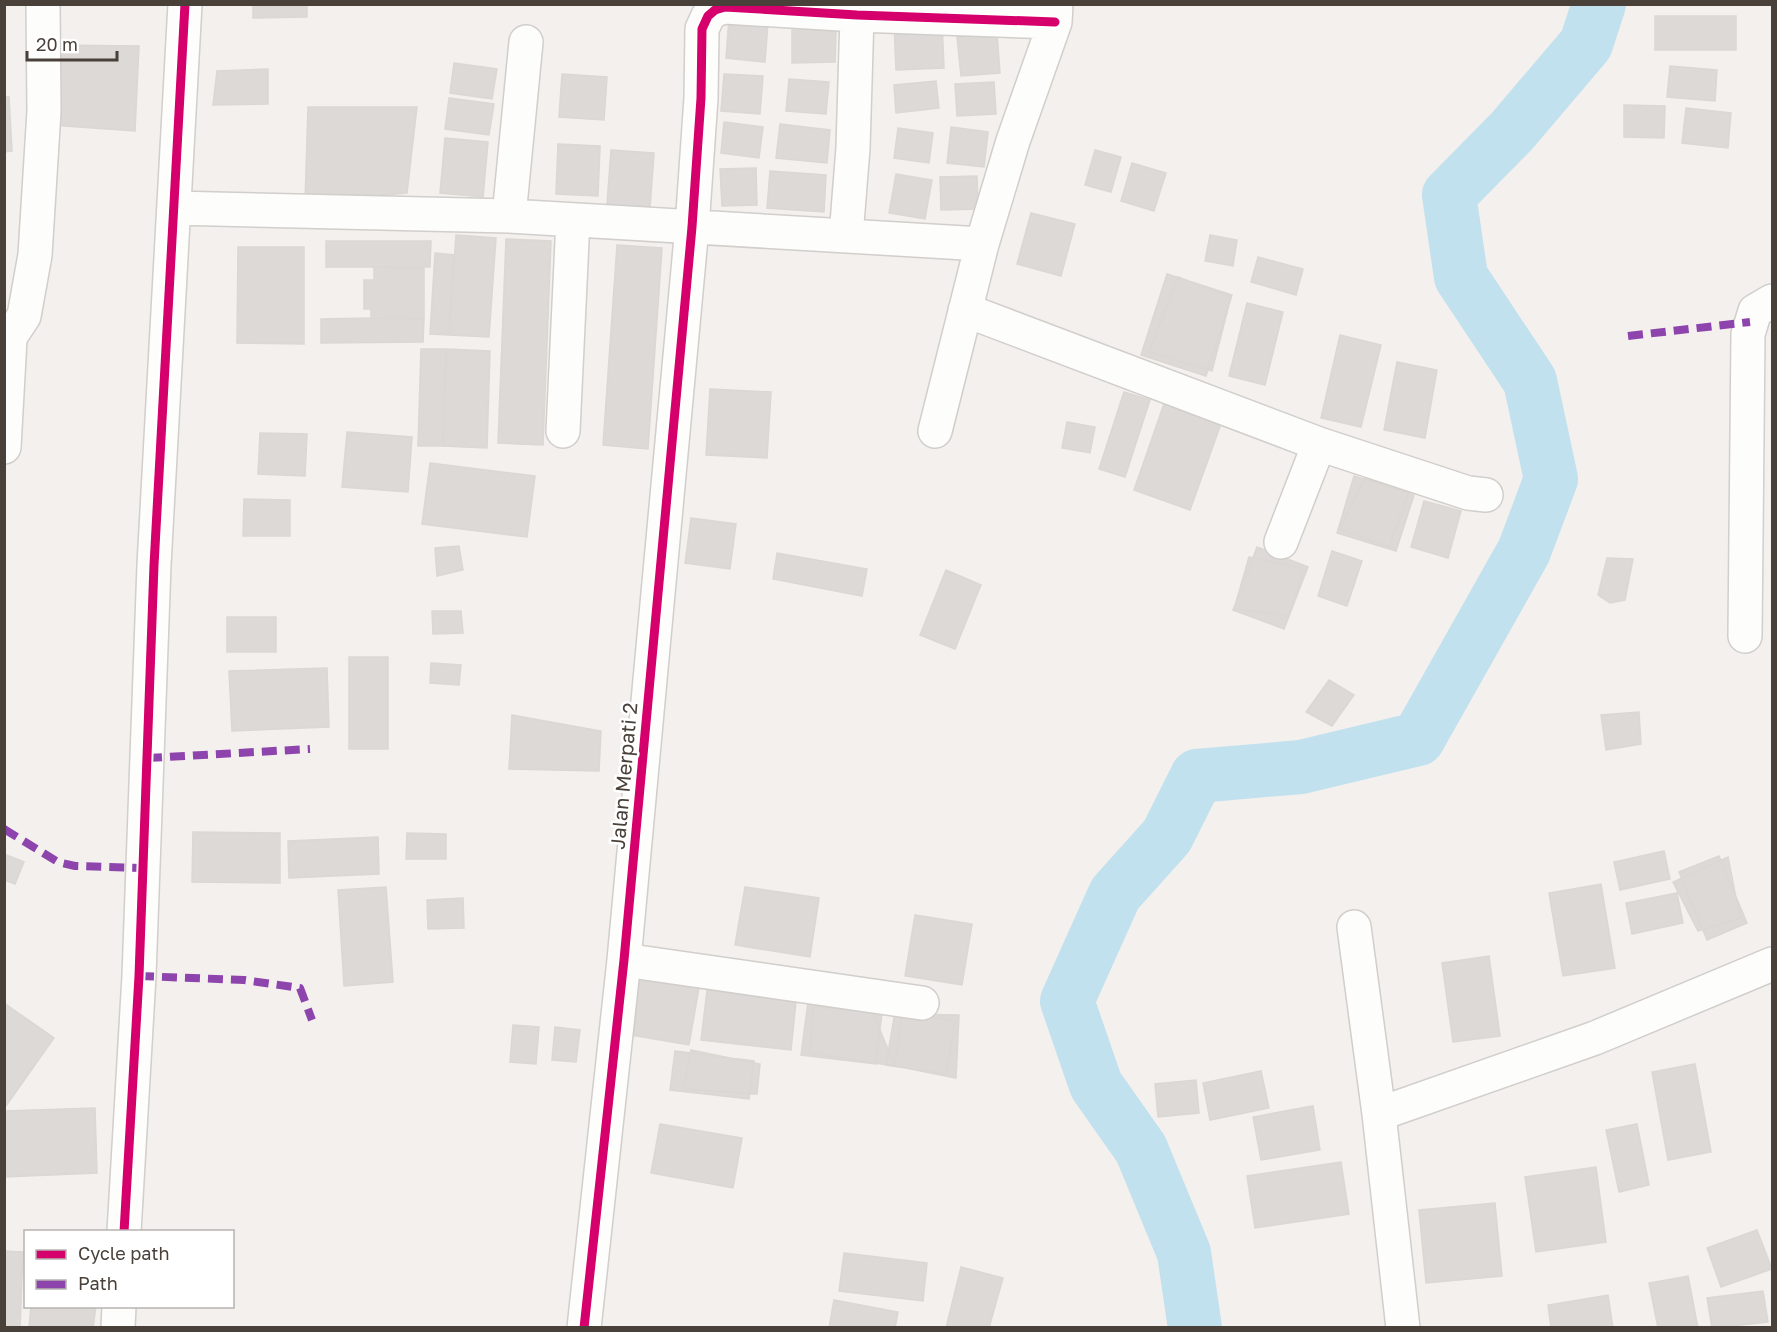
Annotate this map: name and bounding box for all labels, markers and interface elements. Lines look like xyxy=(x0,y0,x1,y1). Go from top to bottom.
scale bar xyxy=(27,24,117,62)
text: 20 m xyxy=(36,33,78,55)
street label: Jalan Merpati 2 xyxy=(605,702,641,850)
legend xyxy=(24,1230,234,1308)
text: Cycle path xyxy=(78,1242,170,1264)
text: Path xyxy=(78,1272,118,1294)

